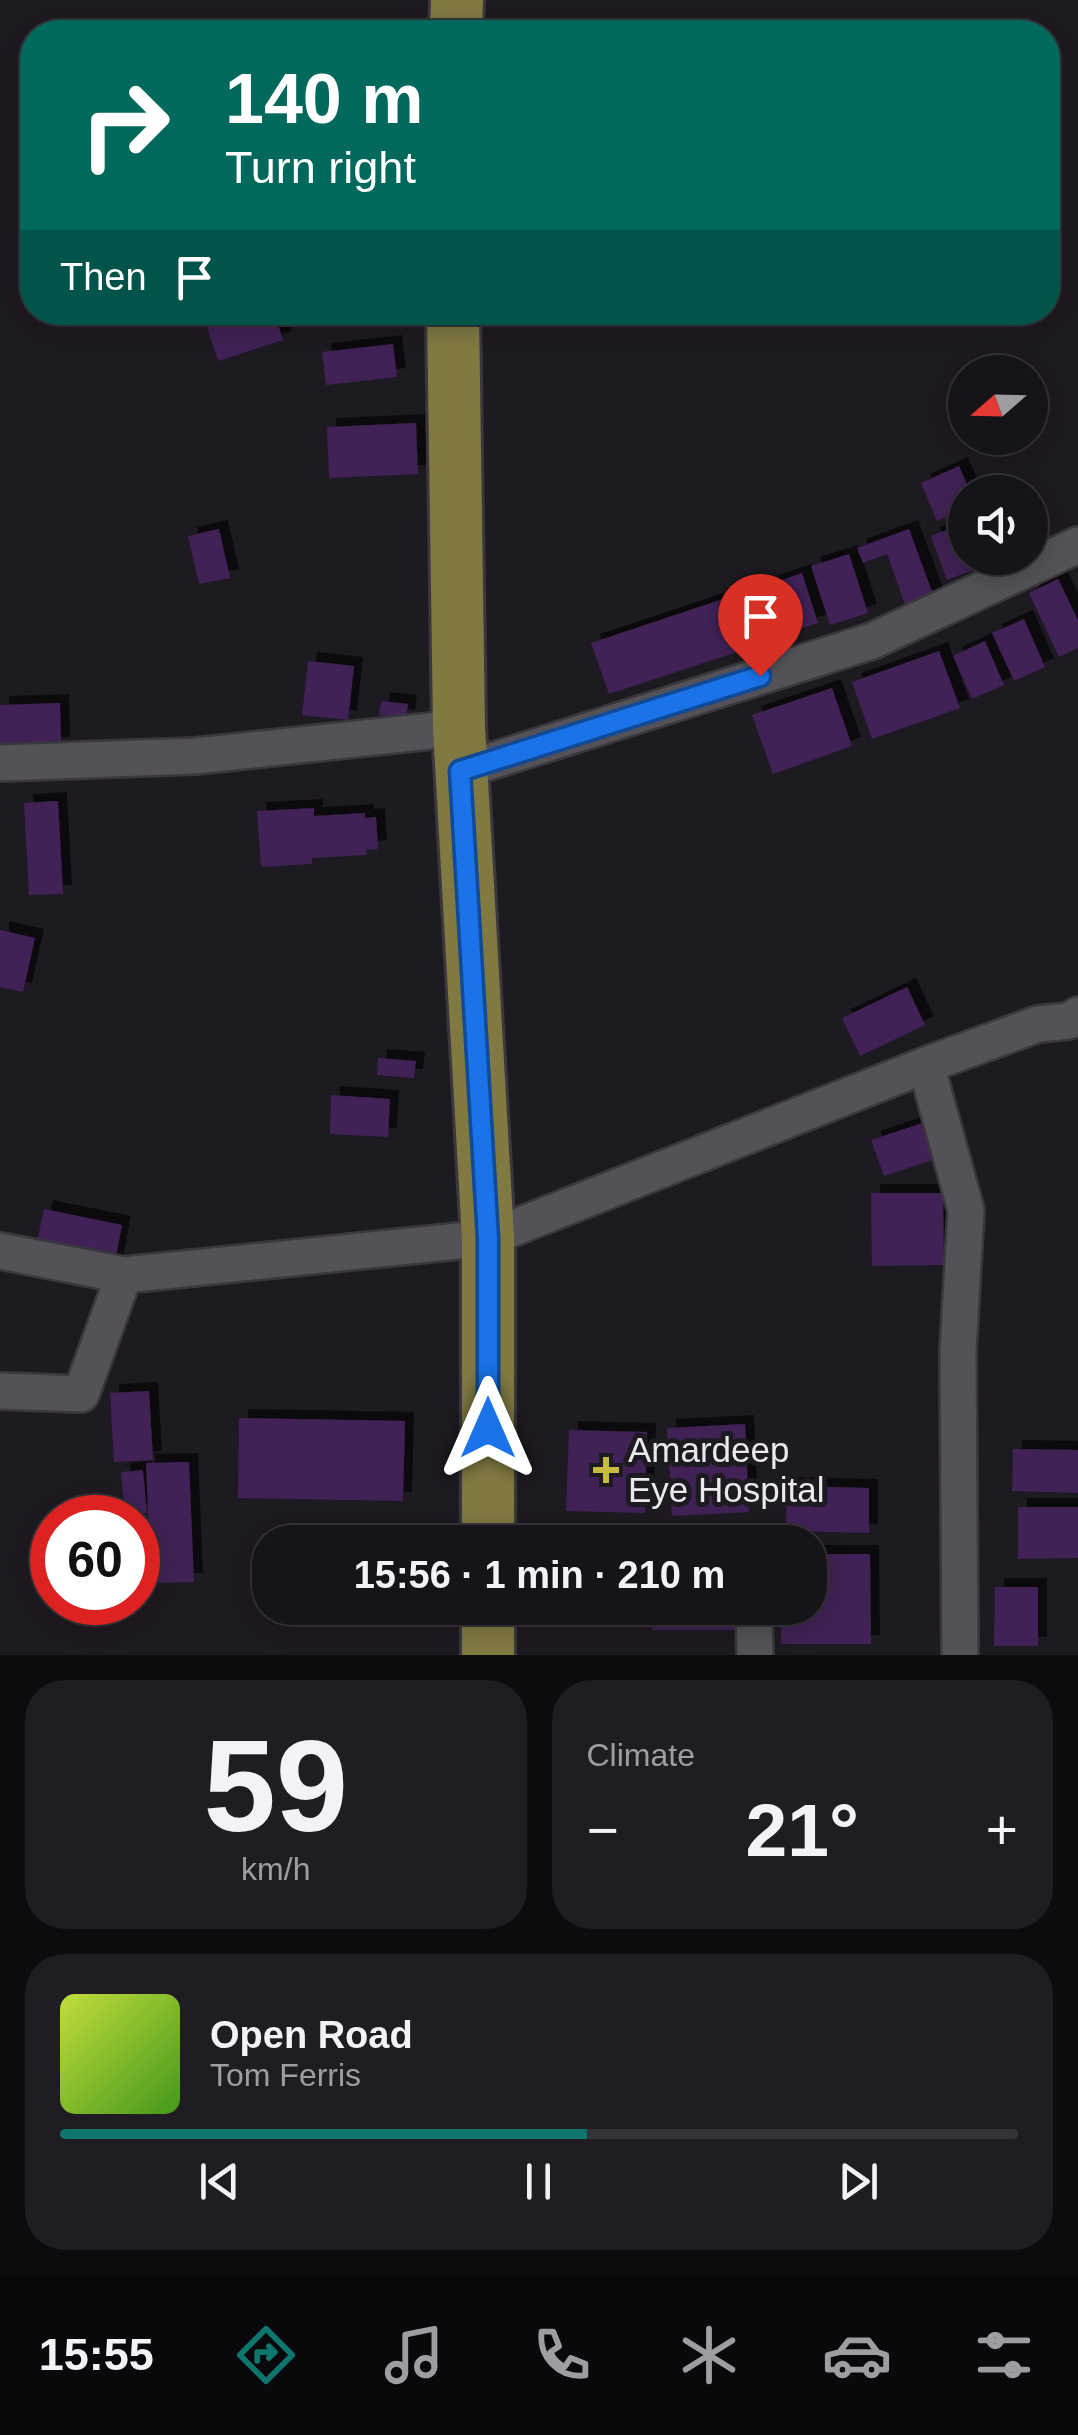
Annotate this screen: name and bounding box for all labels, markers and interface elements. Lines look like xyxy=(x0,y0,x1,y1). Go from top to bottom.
icon: right xyxy=(60,60,190,190)
text: 140 m xyxy=(225,60,423,138)
text: Turn right xyxy=(225,142,416,193)
icon: arrive xyxy=(167,250,222,305)
text: Then xyxy=(60,256,147,298)
north arrow xyxy=(948,355,1048,455)
map controls xyxy=(948,355,1048,575)
button: sound xyxy=(948,475,1048,575)
pin xyxy=(718,574,803,677)
icon: arrive xyxy=(733,589,788,644)
position arrow xyxy=(436,1376,540,1480)
place label: Amardeep Eye Hospital xyxy=(628,1430,824,1509)
marker: Amardeep Eye Hospital xyxy=(593,1457,619,1483)
speed limit sign: 60 xyxy=(30,1495,160,1625)
text: 15:56 · 1 min · 210 m xyxy=(354,1554,725,1596)
text: 59 xyxy=(203,1713,348,1859)
text: Climate xyxy=(587,1737,695,1773)
text: 21° xyxy=(746,1788,859,1872)
text: − xyxy=(587,1799,619,1861)
text: + xyxy=(986,1799,1018,1861)
text: km/h xyxy=(241,1851,310,1887)
text: Open Road xyxy=(210,2014,413,2056)
text: Tom Ferris xyxy=(210,2057,361,2093)
icon: previous xyxy=(192,2154,247,2209)
icon: pause xyxy=(511,2154,566,2209)
icon: next xyxy=(831,2154,886,2209)
icon: directions xyxy=(231,2320,301,2390)
icon: music xyxy=(379,2320,449,2390)
icon: phone xyxy=(527,2320,597,2390)
icon: climate xyxy=(674,2320,744,2390)
icon: car xyxy=(822,2320,892,2390)
icon: filters xyxy=(969,2320,1039,2390)
text: 15:55 xyxy=(39,2329,154,2380)

